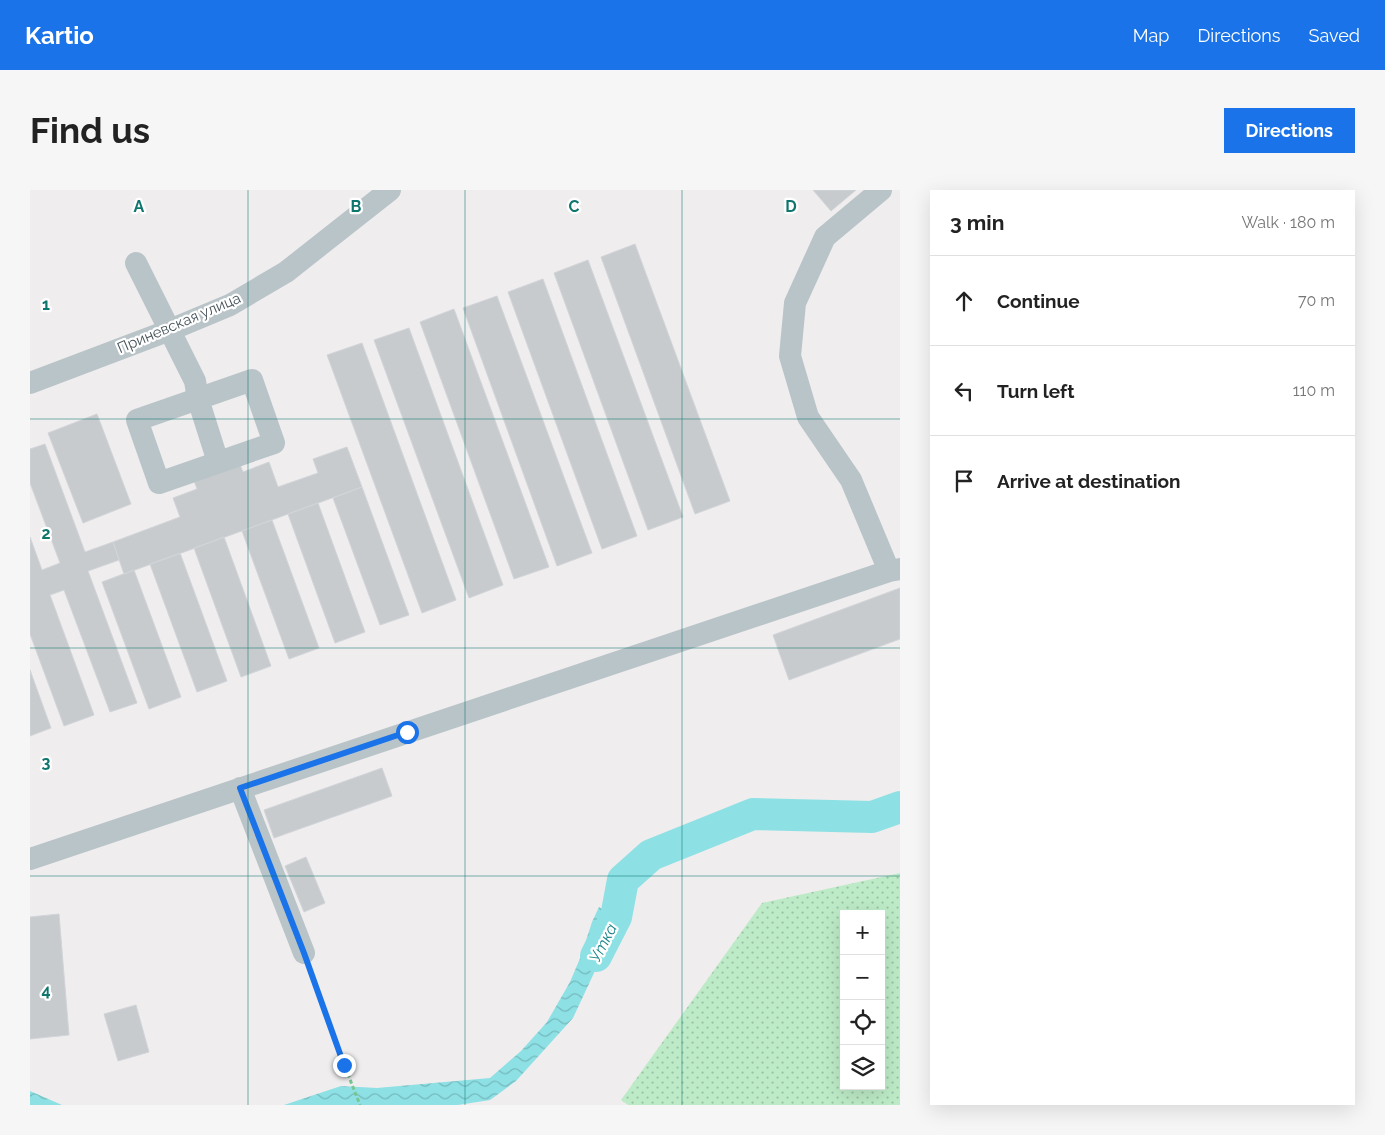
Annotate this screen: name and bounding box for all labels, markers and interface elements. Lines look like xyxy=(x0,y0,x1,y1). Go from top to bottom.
text: Kartio xyxy=(25,21,94,50)
text: Map xyxy=(1133,25,1169,46)
text: Directions xyxy=(1197,25,1281,46)
text: Saved xyxy=(1309,25,1360,46)
button: Directions xyxy=(1224,108,1355,153)
text: Find us xyxy=(30,110,150,151)
text: A xyxy=(134,197,145,216)
text: B xyxy=(351,197,362,216)
text: C xyxy=(569,197,580,216)
text: D xyxy=(785,197,797,216)
text: 3 min xyxy=(950,210,1004,235)
text: Walk · 180 m xyxy=(1241,213,1335,232)
icon: ahead xyxy=(950,287,978,315)
street label: Приневская улица xyxy=(115,289,243,357)
text: Continue xyxy=(997,290,1080,312)
text: 70 m xyxy=(1298,291,1335,310)
text: 1 xyxy=(42,295,50,314)
icon: left xyxy=(950,377,978,405)
text: Turn left xyxy=(997,380,1074,402)
text: 110 m xyxy=(1293,381,1335,400)
icon: arrive xyxy=(950,467,978,495)
text: Arrive at destination xyxy=(997,470,1181,492)
text: 2 xyxy=(41,524,51,543)
route start xyxy=(396,721,419,744)
text: 3 xyxy=(42,753,51,772)
map controls xyxy=(840,910,885,1090)
button: + xyxy=(840,910,885,955)
water label: Утка xyxy=(585,920,621,966)
button: − xyxy=(840,955,885,1000)
text: 4 xyxy=(41,981,51,1000)
button: locate xyxy=(840,1000,885,1045)
button: layers xyxy=(840,1045,885,1090)
route end xyxy=(333,1054,356,1077)

